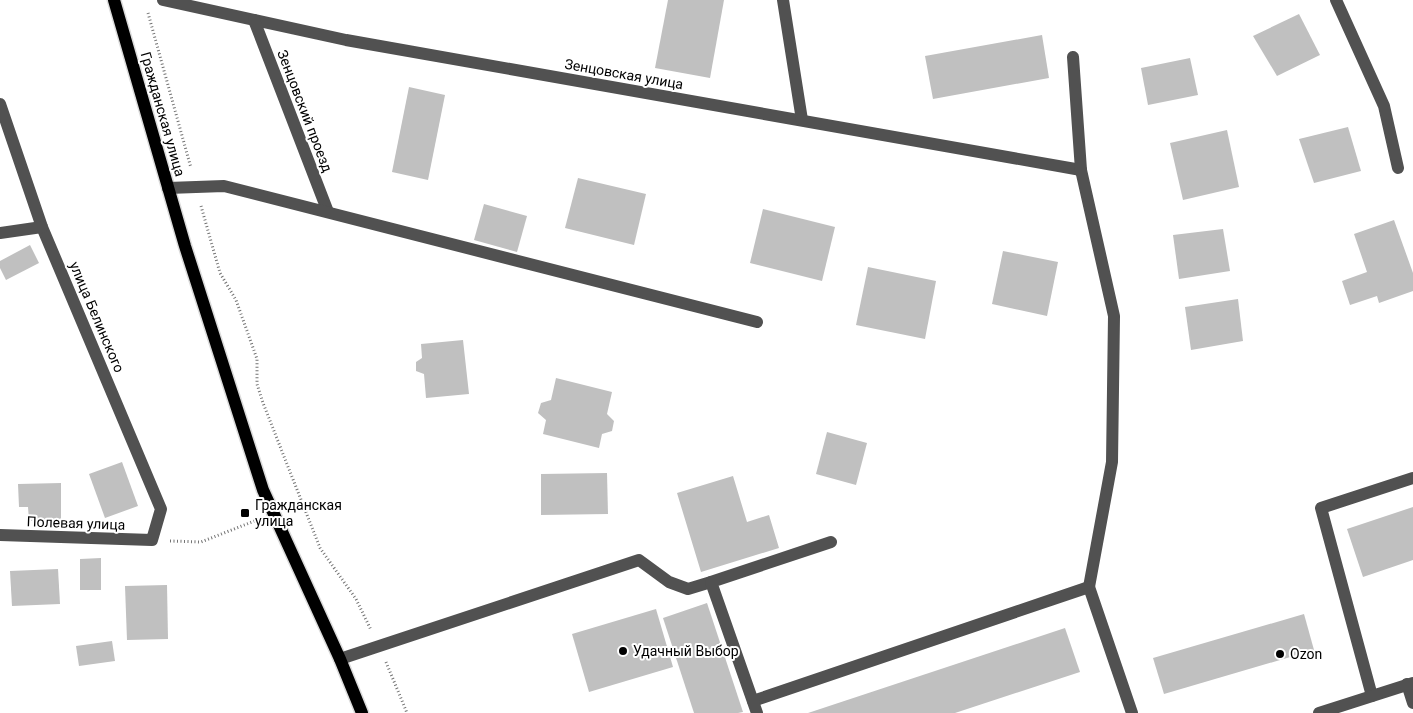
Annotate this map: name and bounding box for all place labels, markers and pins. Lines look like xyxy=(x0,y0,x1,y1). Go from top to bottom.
place label: Гражданская улица xyxy=(255,497,342,529)
marker: Гражданская улица xyxy=(239,507,251,519)
place label: Удачный Выбор xyxy=(633,643,739,659)
marker: Удачный Выбор xyxy=(617,645,629,657)
place label: Ozon xyxy=(1290,646,1322,662)
marker: Ozon xyxy=(1274,648,1286,660)

